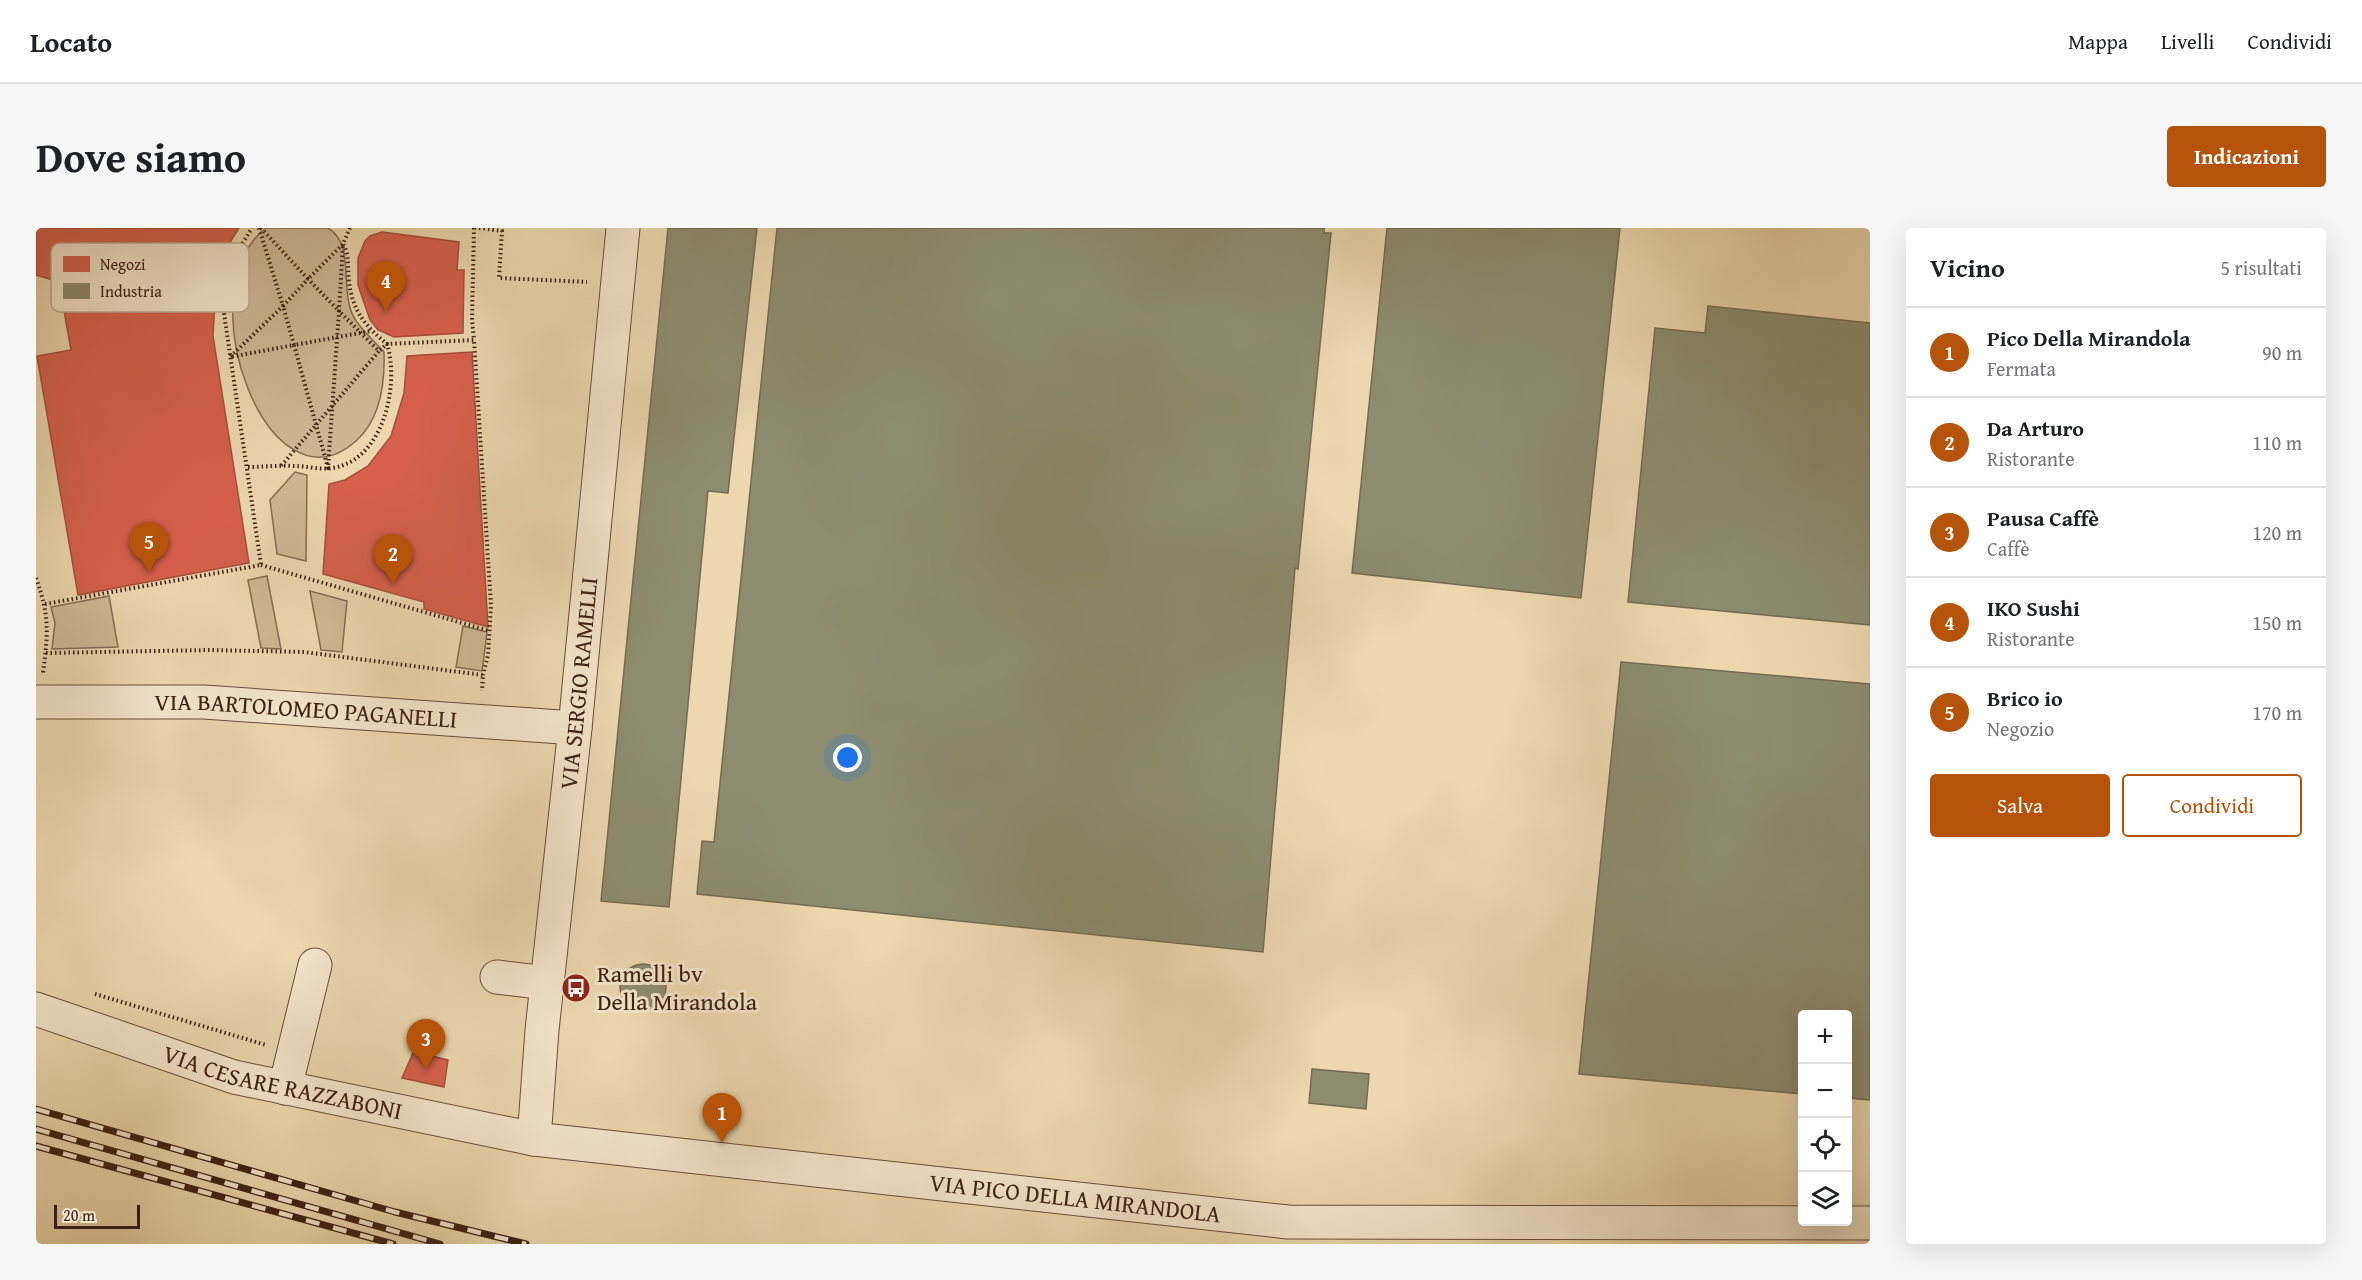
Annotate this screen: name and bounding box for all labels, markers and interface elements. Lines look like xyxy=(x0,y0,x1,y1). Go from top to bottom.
text: Locato xyxy=(30,21,112,62)
text: Mappa xyxy=(2068,26,2128,57)
text: Livelli xyxy=(2161,26,2215,57)
text: Condividi xyxy=(2248,26,2332,57)
text: Dove siamo xyxy=(36,126,246,187)
button: Indicazioni xyxy=(2167,126,2326,187)
legend xyxy=(51,243,249,312)
text: Vicino xyxy=(1930,248,2005,287)
text: Negozi xyxy=(100,252,146,276)
text: 5 risultati xyxy=(2221,253,2302,282)
pin: 4 xyxy=(366,262,406,311)
text: Industria xyxy=(100,279,162,303)
text: Pico Della Mirandola xyxy=(1987,322,2191,354)
text: 1 xyxy=(1944,338,1955,367)
text: 90 m xyxy=(2262,338,2302,367)
text: Fermata xyxy=(1987,354,2056,383)
text: Da Arturo xyxy=(1987,412,2084,444)
text: 2 xyxy=(1944,428,1955,457)
text: 110 m xyxy=(2252,428,2302,457)
text: Ristorante xyxy=(1987,444,2075,473)
text: Pausa Caffè xyxy=(1987,502,2099,534)
text: 3 xyxy=(1944,518,1955,547)
text: 120 m xyxy=(2252,518,2302,547)
pin: 5 xyxy=(130,522,168,572)
pin: 2 xyxy=(374,534,412,584)
text: Caffè xyxy=(1987,534,2030,563)
street label: VIA SERGIO RAMELLI xyxy=(550,576,606,791)
text: IKO Sushi xyxy=(1987,592,2080,624)
text: 4 xyxy=(1944,608,1955,637)
text: 150 m xyxy=(2252,608,2302,637)
text: Ristorante xyxy=(1987,624,2075,653)
text: Brico io xyxy=(1987,682,2063,714)
street label: VIA BARTOLOMEO PAGANELLI xyxy=(154,684,458,737)
text: 5 xyxy=(1944,698,1955,727)
text: 170 m xyxy=(2252,698,2302,727)
text: Negozio xyxy=(1987,714,2054,743)
your location xyxy=(833,743,862,772)
button: Salva xyxy=(1930,774,2110,837)
button: Condividi xyxy=(2122,774,2302,837)
place label: Ramelli bv Della Mirandola xyxy=(597,956,758,1019)
bus stop icon: Ramelli bv Della Mirandola xyxy=(560,972,592,1004)
map controls xyxy=(1798,1010,1852,1226)
button: + xyxy=(1798,1010,1852,1064)
pin: 3 xyxy=(406,1020,446,1069)
street label: VIA CESARE RAZZABONI xyxy=(158,1036,405,1128)
button: − xyxy=(1798,1064,1852,1118)
pin: 1 xyxy=(702,1094,742,1143)
button: locate xyxy=(1798,1118,1852,1172)
street label: VIA PICO DELLA MIRANDOLA xyxy=(928,1165,1223,1232)
button: layers xyxy=(1798,1172,1852,1226)
scale bar xyxy=(54,1202,140,1230)
text: 20 m xyxy=(63,1203,95,1227)

